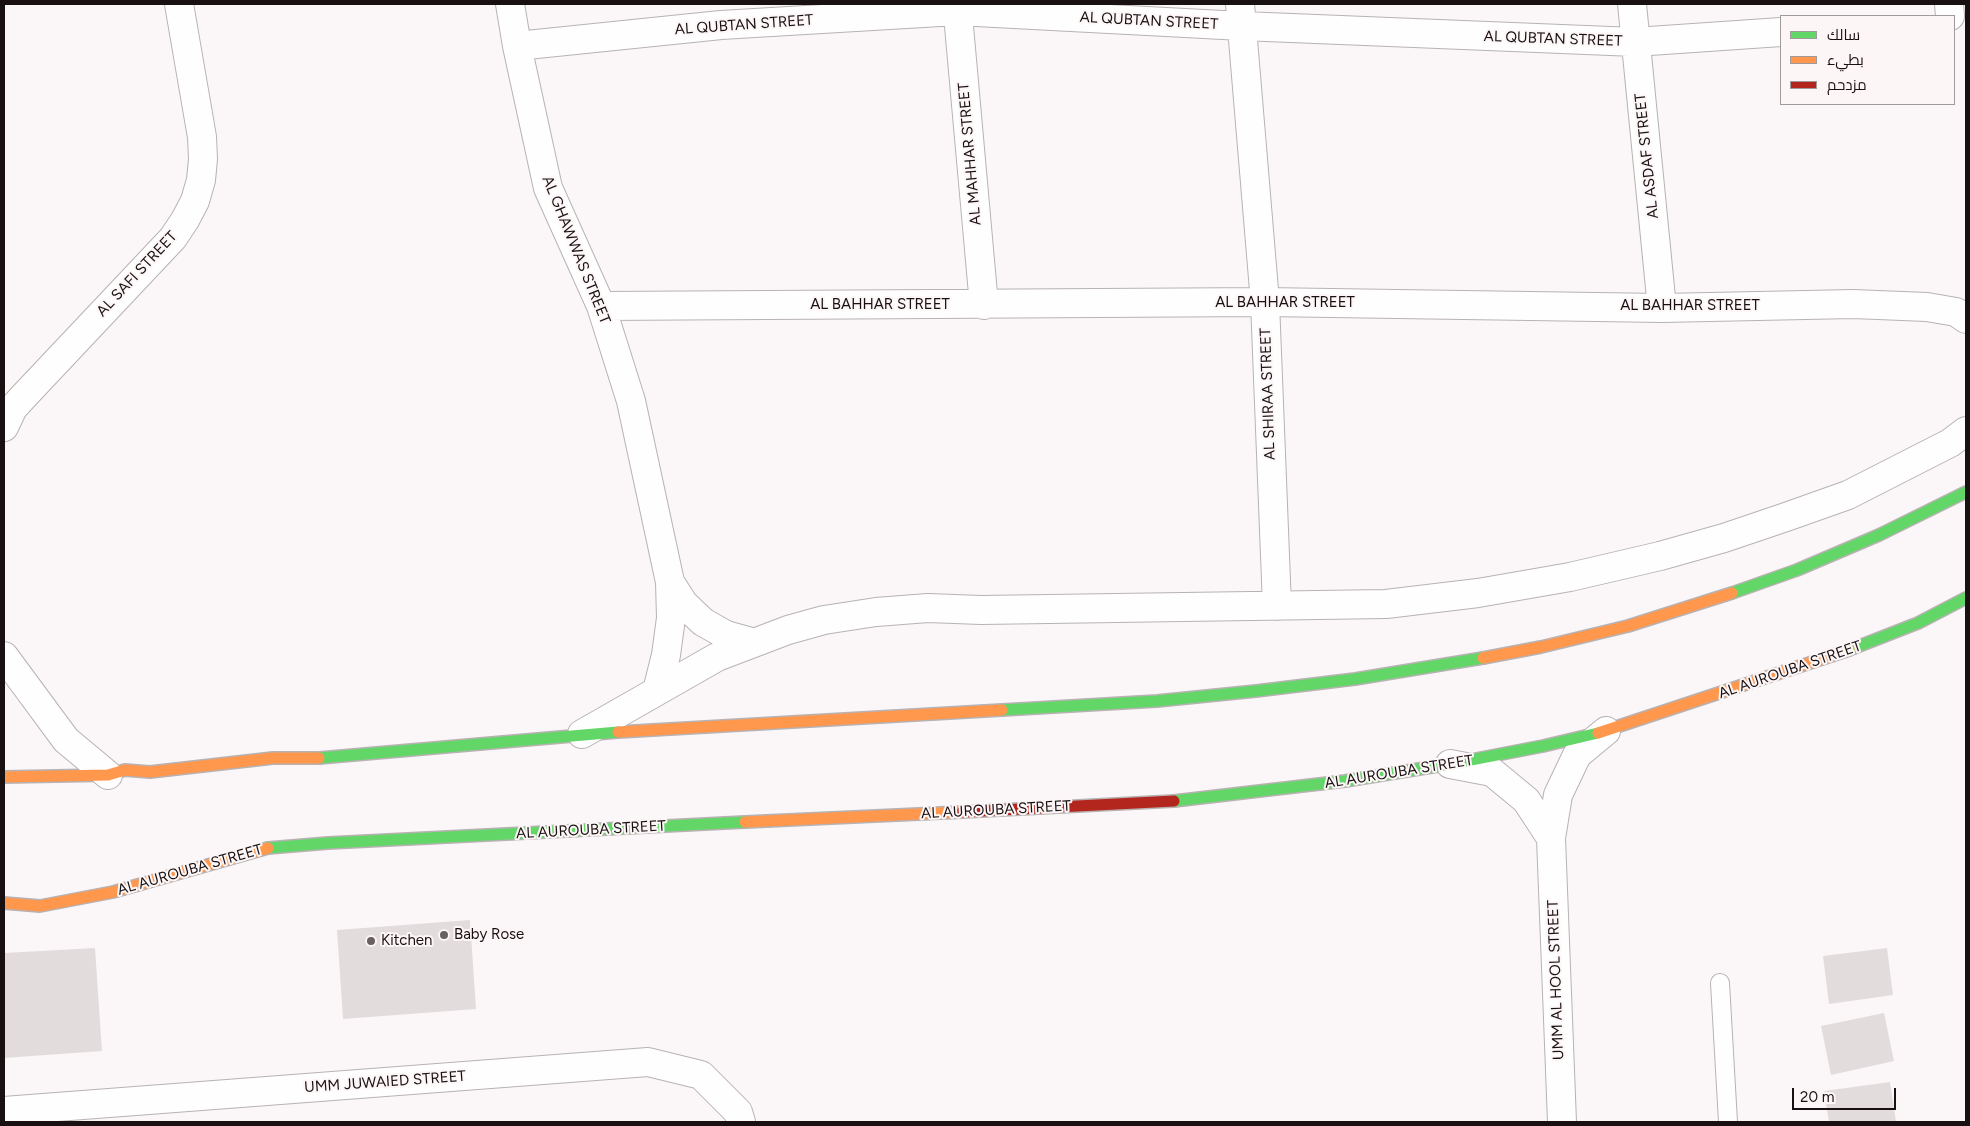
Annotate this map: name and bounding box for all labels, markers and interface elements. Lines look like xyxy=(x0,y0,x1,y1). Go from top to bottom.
street label: AL QUBTAN STREET xyxy=(1079,8,1219,34)
street label: AL QUBTAN STREET xyxy=(674,11,814,39)
legend xyxy=(1780,15,1955,105)
text: سالك xyxy=(1827,26,1860,44)
street label: AL QUBTAN STREET xyxy=(1483,28,1623,50)
text: بطيء xyxy=(1827,51,1864,69)
text: مزدحم xyxy=(1827,76,1867,94)
street label: AL MAHHAR STREET xyxy=(955,82,985,226)
street label: AL ASDAF STREET xyxy=(1631,92,1663,220)
street label: AL GHAWWAS STREET xyxy=(538,173,614,327)
street label: AL SAFI STREET xyxy=(93,228,181,320)
street label: AL BAHHAR STREET xyxy=(1215,294,1355,312)
street label: AL BAHHAR STREET xyxy=(810,296,950,314)
street label: AL BAHHAR STREET xyxy=(1620,297,1760,315)
street label: AL SHIRAA STREET xyxy=(1257,327,1279,461)
street label: AL AUROUBA STREET xyxy=(1716,637,1864,703)
street label: AL AUROUBA STREET xyxy=(1324,751,1474,793)
street label: AL AUROUBA STREET xyxy=(921,797,1071,823)
street label: AL AUROUBA STREET xyxy=(516,817,666,843)
street label: AL AUROUBA STREET xyxy=(115,841,265,899)
street label: UMM AL HOOL STREET xyxy=(1544,900,1568,1060)
place label: Baby Rose xyxy=(454,926,524,944)
marker: Baby Rose xyxy=(438,929,450,941)
place label: Kitchen xyxy=(381,932,432,950)
marker: Kitchen xyxy=(365,935,377,947)
street label: UMM JUWAIED STREET xyxy=(304,1067,466,1097)
scale bar xyxy=(1795,1078,1899,1110)
text: 20 m xyxy=(1800,1088,1834,1106)

